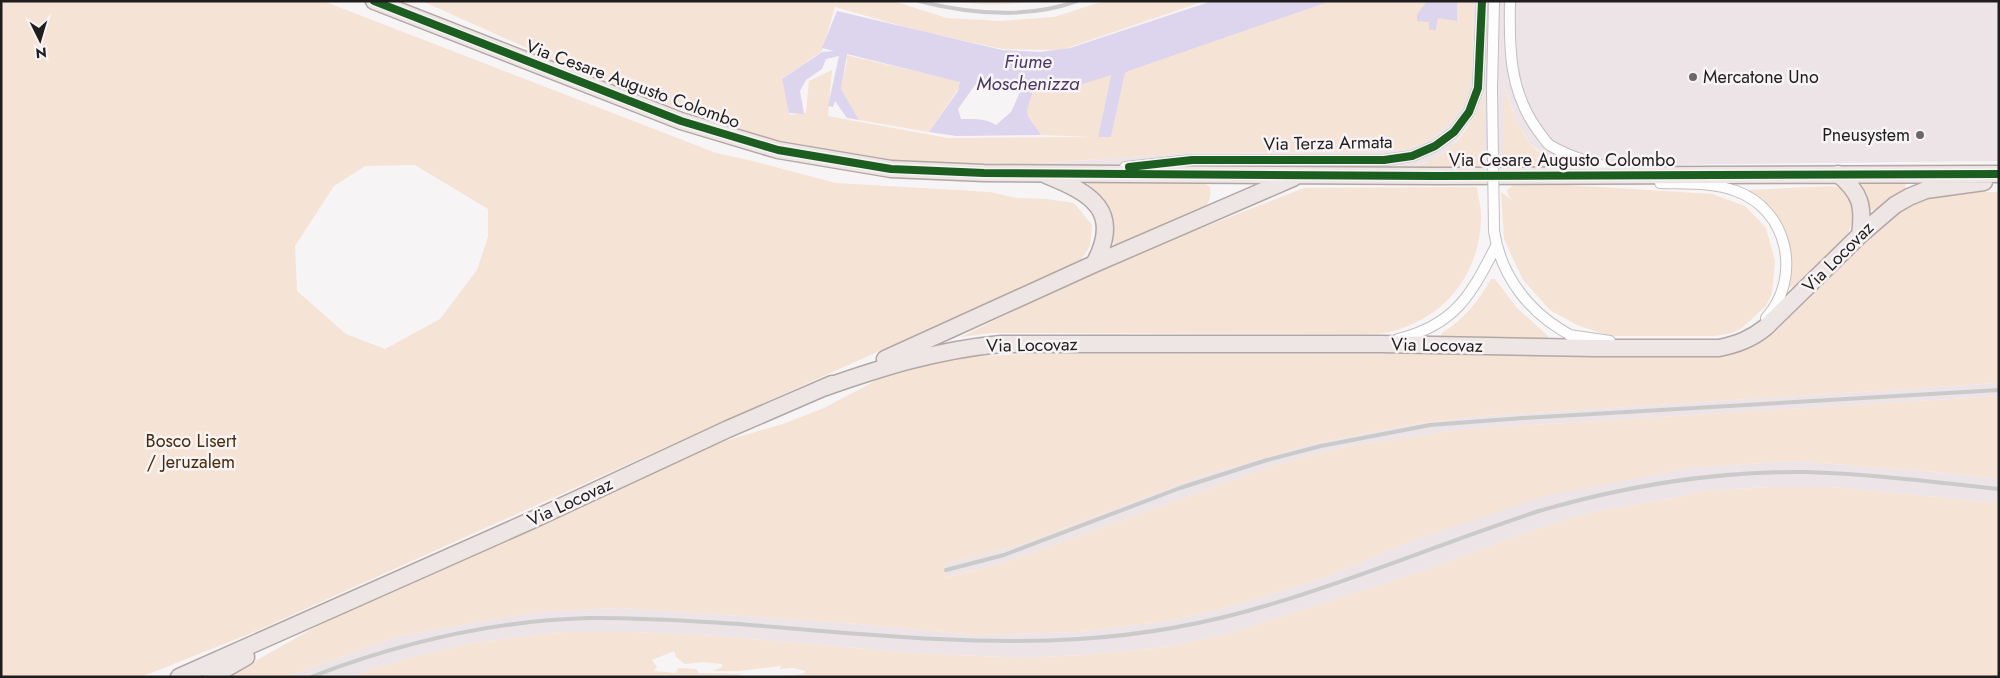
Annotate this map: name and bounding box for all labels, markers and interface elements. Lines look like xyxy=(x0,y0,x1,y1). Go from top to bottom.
north arrow xyxy=(15,15,65,65)
street label: Via Cesare Augusto Colombo xyxy=(522,33,744,135)
text: N xyxy=(35,43,48,63)
water label: Fiume Moschenizza xyxy=(977,48,1080,97)
place label: Mercatone Uno xyxy=(1703,64,1819,90)
marker: Mercatone Uno xyxy=(1687,71,1699,83)
place label: Pneusystem xyxy=(1822,122,1910,148)
street label: Via Terza Armata xyxy=(1263,129,1393,157)
marker: Pneusystem xyxy=(1914,129,1926,141)
street label: Via Cesare Augusto Colombo xyxy=(1449,147,1675,173)
street label: Via Locovaz xyxy=(1796,215,1880,299)
street label: Via Locovaz xyxy=(986,331,1079,359)
street label: Via Locovaz xyxy=(1391,331,1484,359)
park label: Bosco Lisert / Jeruzalem xyxy=(146,428,237,475)
street label: Via Locovaz xyxy=(523,471,618,533)

